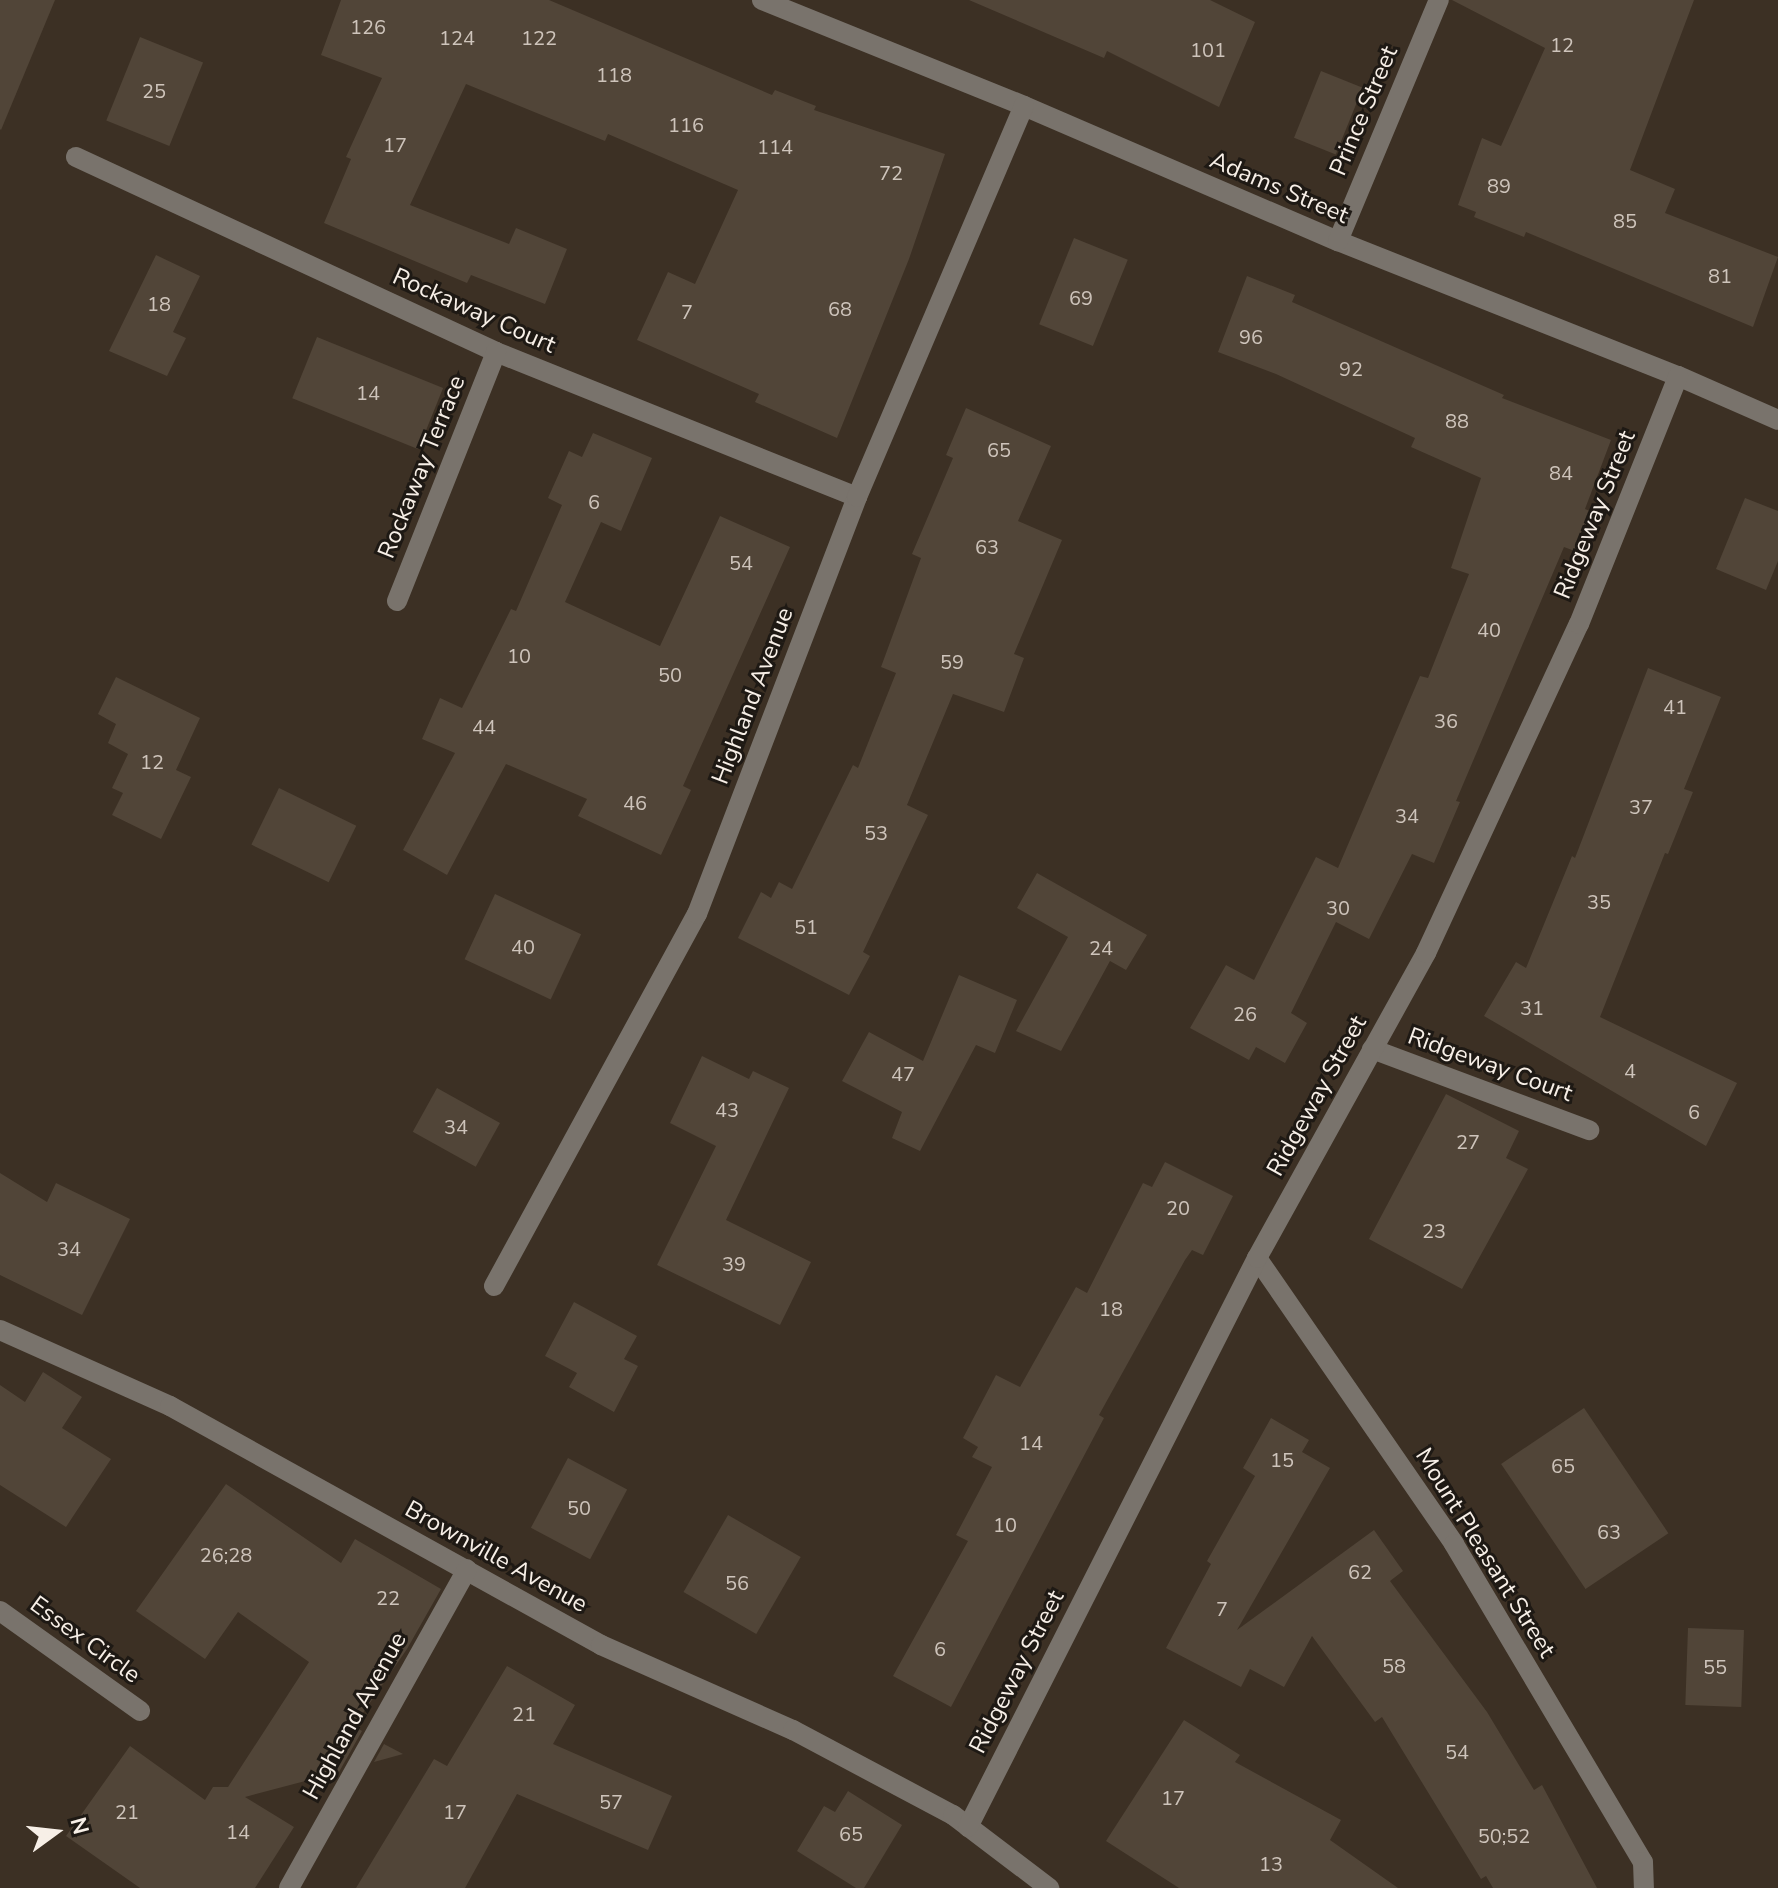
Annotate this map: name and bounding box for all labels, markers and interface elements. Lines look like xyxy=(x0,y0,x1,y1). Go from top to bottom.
house number: 126 xyxy=(350,15,386,39)
house number: 124 xyxy=(439,26,475,50)
house number: 122 xyxy=(521,26,557,50)
house number: 12 xyxy=(1550,33,1574,57)
house number: 101 xyxy=(1190,38,1226,62)
street label: Prince Street xyxy=(1324,42,1404,180)
house number: 118 xyxy=(596,63,632,87)
house number: 25 xyxy=(142,79,166,103)
house number: 116 xyxy=(668,113,704,137)
house number: 17 xyxy=(383,133,407,157)
house number: 114 xyxy=(757,135,793,159)
street label: Adams Street xyxy=(1205,146,1353,230)
house number: 72 xyxy=(879,161,903,185)
house number: 89 xyxy=(1487,174,1511,198)
house number: 85 xyxy=(1613,209,1637,233)
street label: Rockaway Court xyxy=(388,262,560,360)
house number: 81 xyxy=(1708,264,1732,288)
house number: 69 xyxy=(1069,286,1093,310)
house number: 18 xyxy=(147,292,171,316)
house number: 68 xyxy=(828,297,852,321)
house number: 7 xyxy=(681,300,693,324)
house number: 96 xyxy=(1239,325,1263,349)
house number: 92 xyxy=(1339,357,1363,381)
street label: Rockaway Terrace xyxy=(372,371,472,563)
house number: 14 xyxy=(356,381,380,405)
house number: 88 xyxy=(1445,409,1469,433)
street label: Ridgeway Street xyxy=(1548,427,1642,603)
house number: 65 xyxy=(987,438,1011,462)
house number: 84 xyxy=(1549,461,1573,485)
house number: 6 xyxy=(588,490,600,514)
house number: 63 xyxy=(975,535,999,559)
house number: 54 xyxy=(729,551,753,575)
street label: Highland Avenue xyxy=(706,604,800,788)
house number: 40 xyxy=(1477,618,1501,642)
house number: 10 xyxy=(507,644,531,668)
house number: 59 xyxy=(940,650,964,674)
house number: 50 xyxy=(658,663,682,687)
house number: 41 xyxy=(1663,695,1687,719)
house number: 36 xyxy=(1434,709,1458,733)
house number: 44 xyxy=(472,715,496,739)
house number: 12 xyxy=(140,750,164,774)
house number: 46 xyxy=(623,791,647,815)
house number: 37 xyxy=(1629,795,1653,819)
house number: 34 xyxy=(1395,804,1419,828)
house number: 53 xyxy=(864,821,888,845)
house number: 35 xyxy=(1587,890,1611,914)
house number: 30 xyxy=(1326,896,1350,920)
house number: 51 xyxy=(794,915,818,939)
house number: 40 xyxy=(511,935,535,959)
house number: 24 xyxy=(1089,936,1113,960)
house number: 31 xyxy=(1520,996,1544,1020)
house number: 26 xyxy=(1233,1002,1257,1026)
street label: Ridgeway Street xyxy=(1261,1011,1373,1181)
street label: Ridgeway Court xyxy=(1404,1022,1576,1108)
house number: 4 xyxy=(1624,1059,1636,1083)
house number: 47 xyxy=(891,1062,915,1086)
house number: 43 xyxy=(715,1098,739,1122)
house number: 6 xyxy=(1688,1100,1700,1124)
house number: 34 xyxy=(444,1115,468,1139)
house number: 27 xyxy=(1456,1130,1480,1154)
house number: 20 xyxy=(1166,1196,1190,1220)
house number: 23 xyxy=(1422,1219,1446,1243)
house number: 34 xyxy=(57,1237,81,1261)
house number: 39 xyxy=(722,1252,746,1276)
house number: 18 xyxy=(1099,1297,1123,1321)
house number: 14 xyxy=(1019,1431,1043,1455)
street label: Mount Pleasant Street xyxy=(1409,1443,1561,1663)
house number: 15 xyxy=(1270,1448,1294,1472)
house number: 65 xyxy=(1551,1454,1575,1478)
street label: Brownville Avenue xyxy=(400,1495,592,1619)
house number: 50 xyxy=(567,1496,591,1520)
house number: 10 xyxy=(993,1513,1017,1537)
house number: 63 xyxy=(1597,1520,1621,1544)
house number: 26;28 xyxy=(200,1543,252,1567)
house number: 62 xyxy=(1348,1560,1372,1584)
house number: 56 xyxy=(725,1571,749,1595)
house number: 22 xyxy=(376,1586,400,1610)
street label: Ridgeway Street xyxy=(964,1586,1070,1758)
street label: Essex Circle xyxy=(24,1590,146,1690)
house number: 7 xyxy=(1216,1597,1228,1621)
street label: Highland Avenue xyxy=(297,1627,413,1805)
house number: 6 xyxy=(934,1637,946,1661)
house number: 58 xyxy=(1382,1654,1406,1678)
house number: 55 xyxy=(1703,1655,1727,1679)
house number: 21 xyxy=(512,1702,536,1726)
house number: 54 xyxy=(1445,1740,1469,1764)
house number: 17 xyxy=(1161,1786,1185,1810)
house number: 57 xyxy=(599,1790,623,1814)
north arrow xyxy=(16,1792,96,1872)
house number: 21 xyxy=(115,1800,139,1824)
house number: 17 xyxy=(443,1800,467,1824)
text: N xyxy=(63,1814,96,1838)
house number: 14 xyxy=(226,1820,250,1844)
house number: 65 xyxy=(839,1822,863,1846)
house number: 50;52 xyxy=(1478,1824,1530,1848)
house number: 13 xyxy=(1259,1852,1283,1876)

